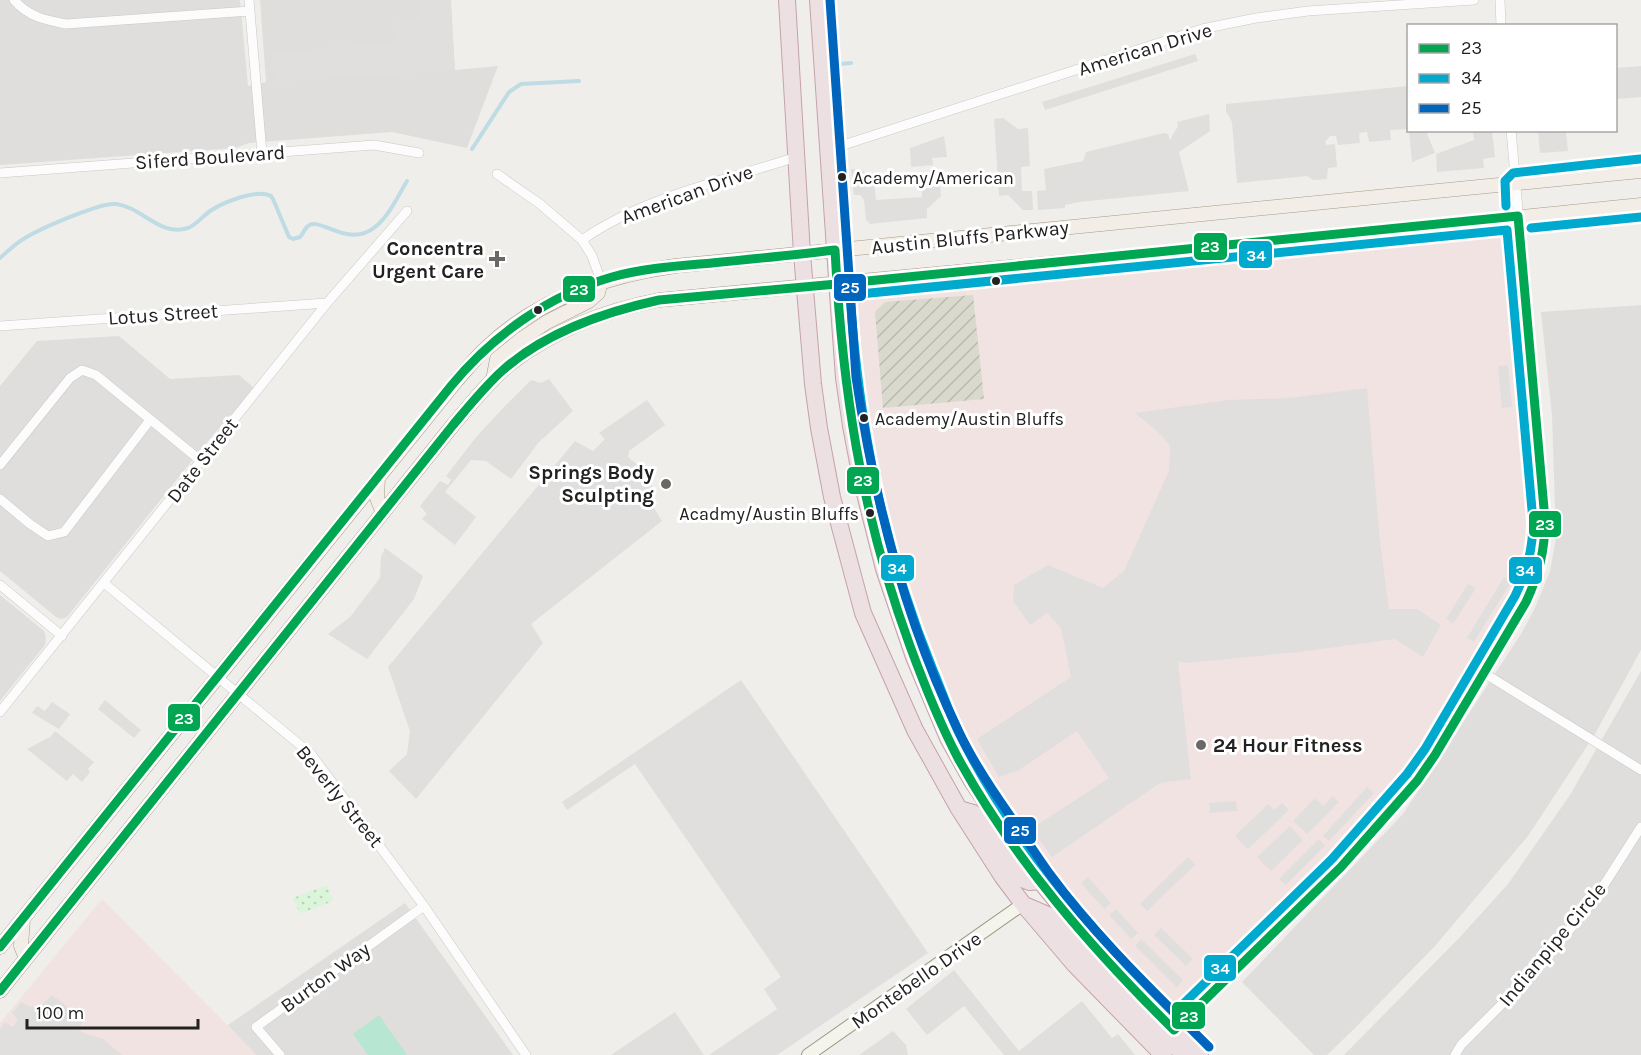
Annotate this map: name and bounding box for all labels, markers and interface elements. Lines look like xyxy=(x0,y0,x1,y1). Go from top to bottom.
street label: American Drive xyxy=(1076,18,1215,81)
legend xyxy=(1407,24,1617,132)
text: 23 xyxy=(1461,37,1482,59)
text: 34 xyxy=(1461,67,1482,89)
text: 25 xyxy=(1461,97,1482,119)
street label: Siferd Boulevard xyxy=(134,141,286,174)
street label: American Drive xyxy=(618,160,756,229)
place label: Academy/American xyxy=(853,167,1014,189)
marker: Academy/American xyxy=(836,171,848,183)
street label: Austin Bluffs Parkway xyxy=(870,216,1070,259)
line badge: 23 xyxy=(1193,232,1228,261)
place label: Concentra Urgent Care xyxy=(372,237,484,283)
text: 23 xyxy=(1200,237,1220,256)
line badge: 34 xyxy=(1238,240,1273,269)
text: 34 xyxy=(1246,246,1266,265)
marker: Concentra Urgent Care xyxy=(488,250,506,268)
line badge: 25 xyxy=(833,273,867,302)
line badge: 23 xyxy=(562,275,596,303)
unlabelled marker xyxy=(990,275,1002,287)
text: 25 xyxy=(841,278,860,297)
text: 23 xyxy=(569,280,589,299)
street label: Lotus Street xyxy=(107,299,219,330)
unlabelled marker xyxy=(532,304,544,316)
place label: Academy/Austin Bluffs xyxy=(875,408,1064,430)
marker: Academy/Austin Bluffs xyxy=(858,412,870,424)
street label: Date Street xyxy=(162,413,243,507)
place label: Springs Body Sculpting xyxy=(528,461,654,507)
line badge: 23 xyxy=(846,466,880,495)
text: 23 xyxy=(853,471,873,490)
marker: Springs Body Sculpting xyxy=(659,477,673,491)
place label: Acadmy/Austin Bluffs xyxy=(679,503,859,525)
marker: Acadmy/Austin Bluffs xyxy=(864,507,876,519)
line badge: 23 xyxy=(1528,510,1562,538)
text: 23 xyxy=(1535,515,1555,534)
line badge: 34 xyxy=(880,554,915,582)
line badge: 34 xyxy=(1508,556,1543,585)
text: 34 xyxy=(887,559,907,578)
text: 34 xyxy=(1515,561,1535,580)
line badge: 23 xyxy=(167,703,201,732)
text: 23 xyxy=(174,709,194,728)
place label: 24 Hour Fitness xyxy=(1213,734,1362,757)
marker: 24 Hour Fitness xyxy=(1194,738,1208,752)
street label: Beverly Street xyxy=(291,741,388,852)
line badge: 25 xyxy=(1003,816,1037,845)
text: 25 xyxy=(1011,821,1030,840)
street label: Indianpipe Circle xyxy=(1494,878,1611,1011)
street label: Montebello Drive xyxy=(847,927,986,1034)
street label: Burton Way xyxy=(276,937,374,1017)
line badge: 34 xyxy=(1203,954,1237,982)
text: 34 xyxy=(1210,959,1230,978)
scale bar xyxy=(27,992,198,1030)
line badge: 23 xyxy=(1171,1001,1206,1030)
text: 100 m xyxy=(36,1002,84,1024)
text: 23 xyxy=(1179,1007,1199,1026)

